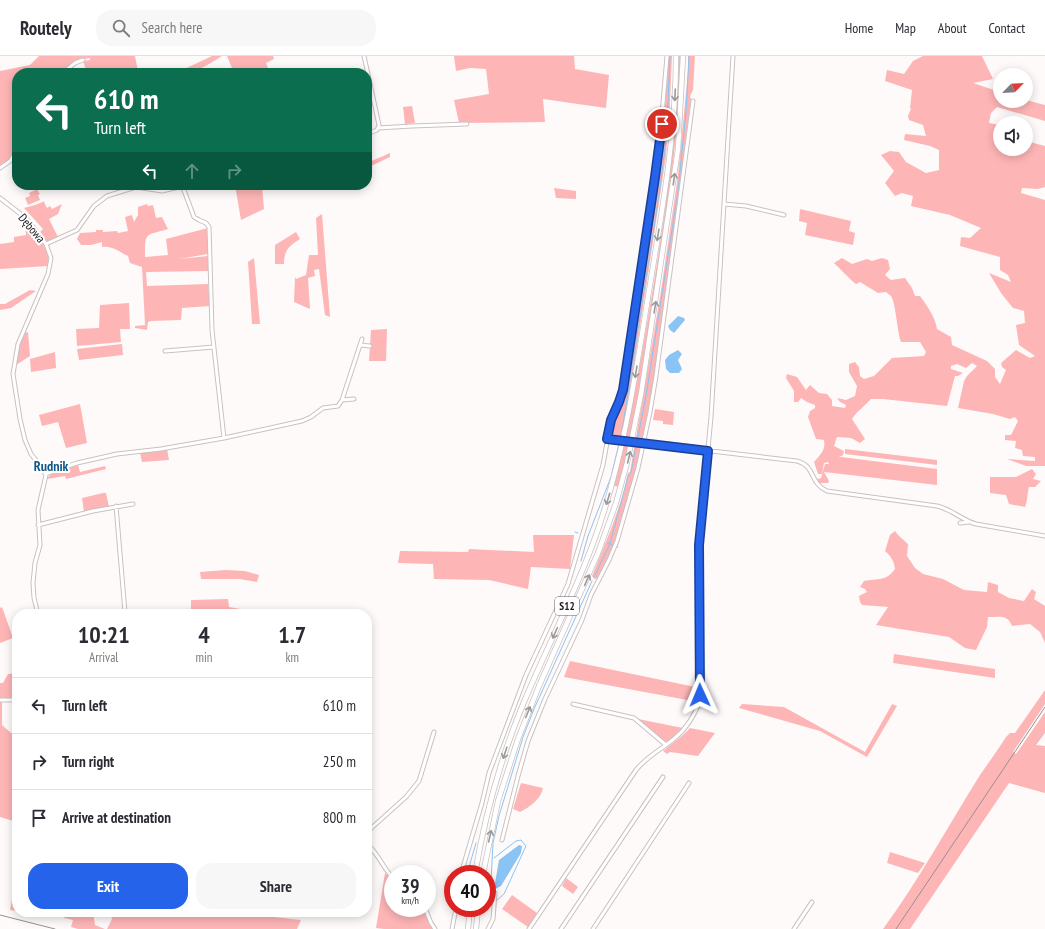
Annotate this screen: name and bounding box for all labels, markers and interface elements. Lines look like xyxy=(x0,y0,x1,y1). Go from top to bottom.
search box xyxy=(96,10,376,46)
text: Routely xyxy=(20,16,72,40)
icon: search xyxy=(110,17,132,39)
text: Search here xyxy=(142,18,203,37)
text: Home xyxy=(845,19,873,37)
text: Map xyxy=(895,19,916,37)
text: About xyxy=(938,19,967,37)
text: Contact xyxy=(989,19,1025,37)
north arrow xyxy=(993,68,1033,108)
map controls xyxy=(993,68,1033,156)
text: 610 m xyxy=(94,80,158,117)
icon: left xyxy=(28,84,80,136)
one-way arrow xyxy=(671,88,678,101)
pin xyxy=(645,107,679,141)
icon: arrive xyxy=(651,113,673,135)
text: Turn left xyxy=(94,116,146,139)
button: sound xyxy=(993,116,1033,156)
icon: left xyxy=(139,160,161,182)
icon: ahead xyxy=(181,160,203,182)
icon: right xyxy=(223,160,245,182)
one-way arrow xyxy=(670,173,678,186)
street label: Dębowa xyxy=(16,210,49,246)
one-way arrow xyxy=(654,228,662,241)
one-way arrow xyxy=(651,301,659,314)
one-way arrow xyxy=(632,365,640,378)
one-way arrow xyxy=(625,451,633,464)
district label: Rudnik xyxy=(34,457,69,475)
one-way arrow xyxy=(604,492,611,505)
one-way arrow xyxy=(584,575,591,587)
road number: S12 xyxy=(555,597,579,615)
text: 10:21 xyxy=(78,619,130,650)
text: 4 xyxy=(198,619,210,650)
text: 1.7 xyxy=(278,619,306,650)
one-way arrow xyxy=(551,626,558,638)
text: Arrival xyxy=(89,649,118,666)
text: min xyxy=(195,649,212,666)
text: km xyxy=(285,649,299,666)
position arrow xyxy=(679,674,721,716)
icon: left xyxy=(28,695,50,717)
text: Turn left xyxy=(62,696,107,715)
text: 610 m xyxy=(323,696,356,715)
one-way arrow xyxy=(525,706,533,718)
one-way arrow xyxy=(501,746,508,759)
icon: right xyxy=(28,751,50,773)
text: Turn right xyxy=(62,752,114,771)
text: 250 m xyxy=(323,752,356,771)
icon: arrive xyxy=(28,807,50,829)
text: Arrive at destination xyxy=(62,808,171,827)
text: 800 m xyxy=(323,808,356,827)
one-way arrow xyxy=(487,830,495,843)
button: Exit xyxy=(28,863,188,909)
button: Share xyxy=(196,863,356,909)
speed limit sign: 40 xyxy=(444,865,496,917)
text: 39 xyxy=(400,873,420,899)
text: km/h xyxy=(401,894,419,907)

